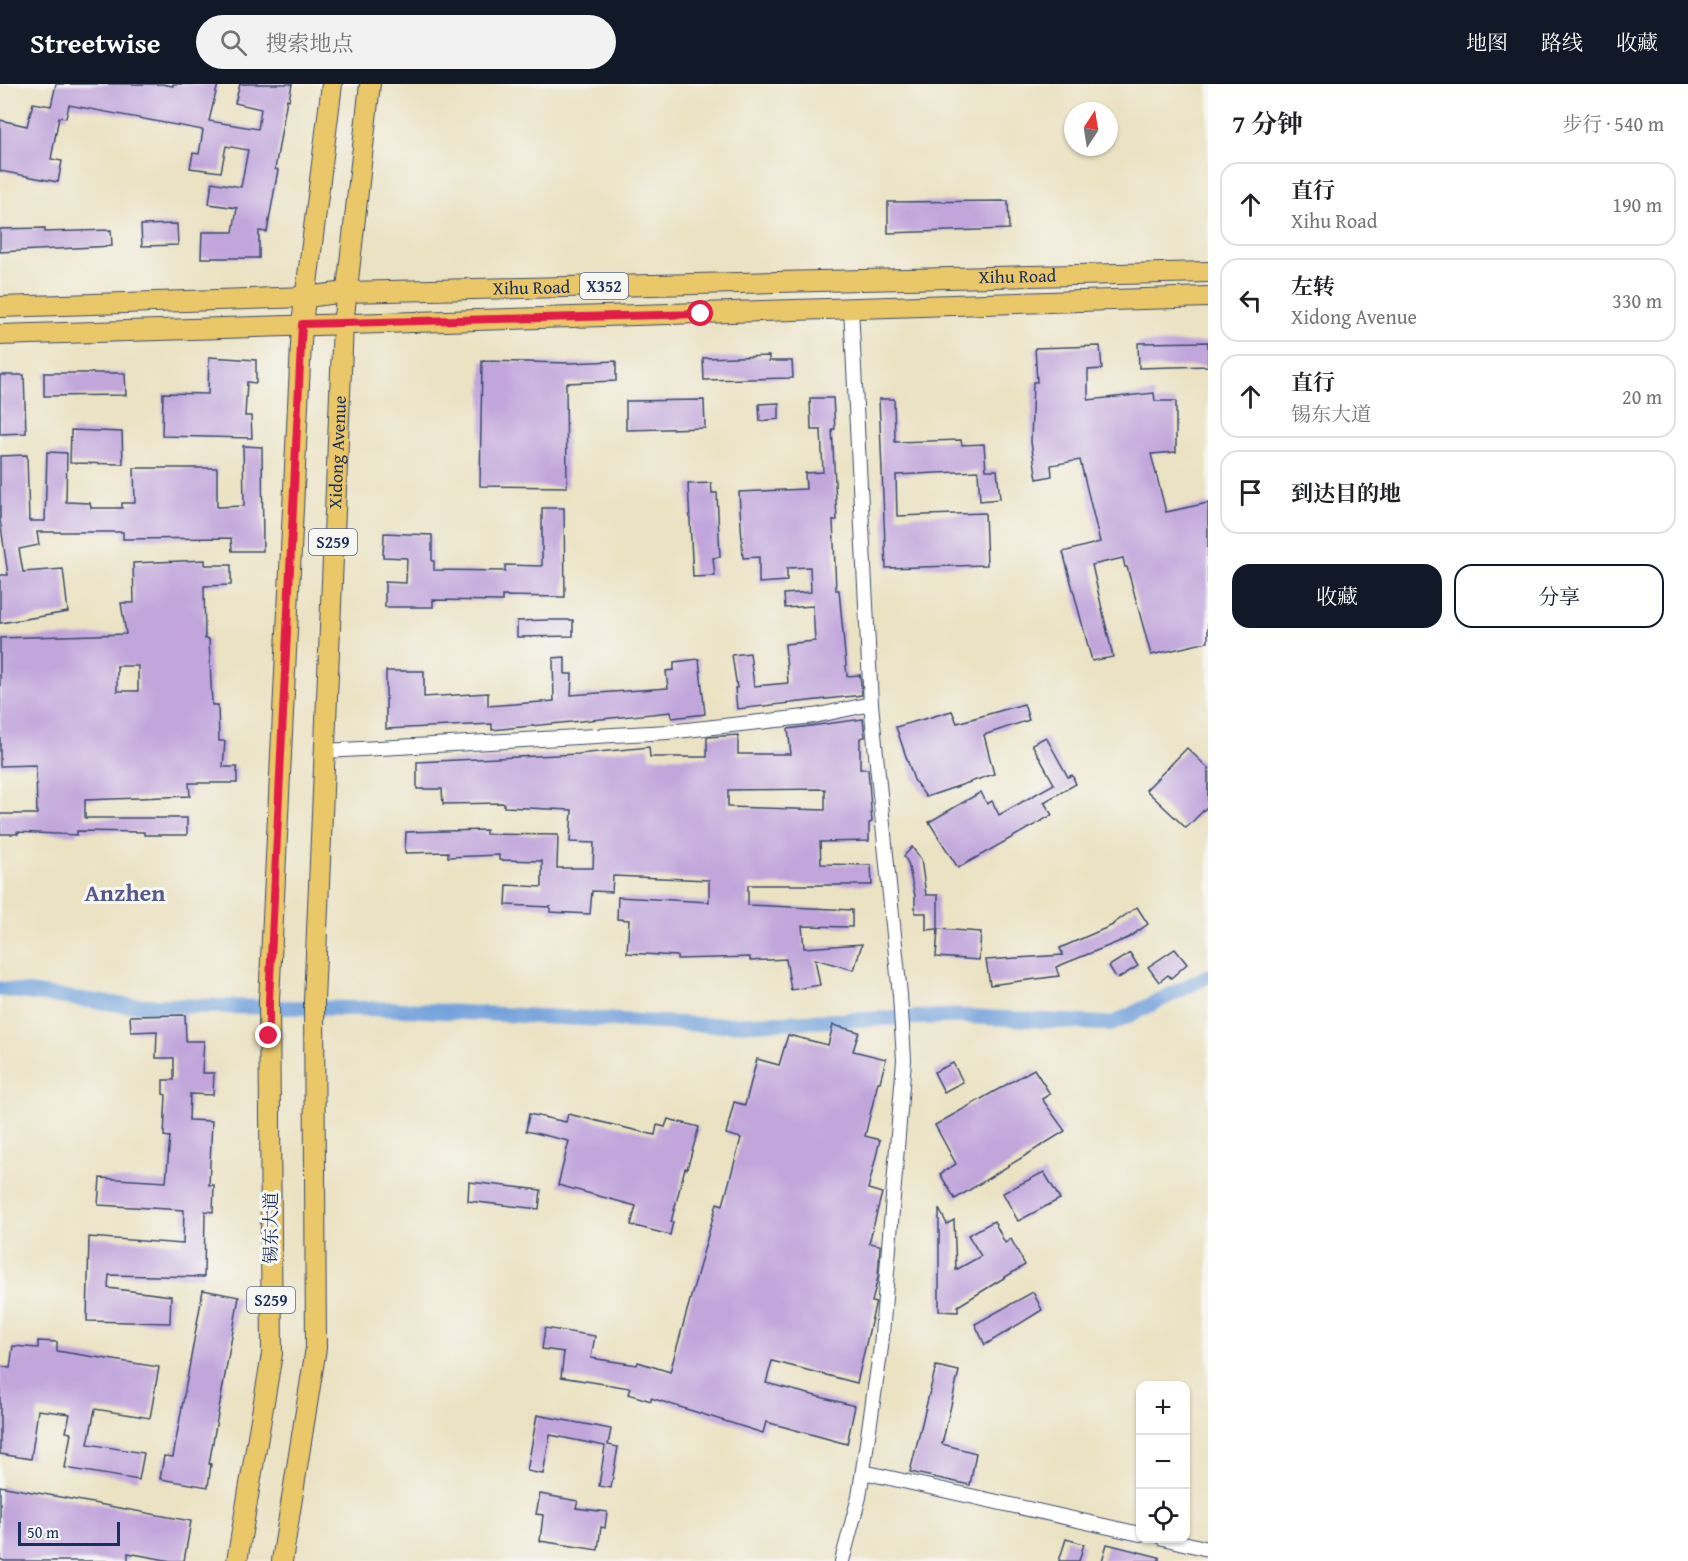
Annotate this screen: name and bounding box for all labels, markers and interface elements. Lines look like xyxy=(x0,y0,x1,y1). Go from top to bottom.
search box xyxy=(196,15,616,69)
text: Streetwise xyxy=(30,22,160,63)
icon: search xyxy=(217,26,250,59)
text: 搜索地点 xyxy=(265,27,354,59)
text: 地图 xyxy=(1466,27,1508,58)
text: 路线 xyxy=(1541,27,1583,58)
text: 收藏 xyxy=(1616,27,1658,58)
north arrow xyxy=(1064,102,1118,156)
text: 7 分钟 xyxy=(1232,104,1303,143)
text: 步行 · 540 m xyxy=(1562,109,1664,138)
text: 直行 xyxy=(1291,174,1335,206)
icon: ahead xyxy=(1234,188,1267,221)
text: 190 m xyxy=(1612,190,1662,219)
text: Xihu Road xyxy=(1291,206,1377,235)
street label: Xihu Road xyxy=(978,262,1057,290)
text: 左转 xyxy=(1291,270,1335,302)
street label: Xihu Road xyxy=(492,273,571,302)
road number: X352 xyxy=(580,273,628,299)
icon: left xyxy=(1234,284,1267,317)
text: 330 m xyxy=(1612,286,1662,315)
route start xyxy=(687,300,713,326)
text: Xidong Avenue xyxy=(1291,302,1417,331)
text: 直行 xyxy=(1291,366,1335,398)
icon: ahead xyxy=(1234,380,1267,413)
text: 20 m xyxy=(1622,382,1662,411)
street label: Xidong Avenue xyxy=(321,395,353,509)
text: 锡东大道 xyxy=(1291,399,1371,428)
icon: arrive xyxy=(1234,476,1267,509)
text: 到达目的地 xyxy=(1291,477,1401,509)
road number: S259 xyxy=(309,529,357,555)
button: 收藏 xyxy=(1232,564,1442,628)
button: 分享 xyxy=(1454,564,1664,628)
district label: Anzhen xyxy=(84,875,166,910)
route end xyxy=(255,1022,281,1048)
street label: 锡东大道 xyxy=(257,1192,284,1264)
road number: S259 xyxy=(247,1287,295,1313)
map controls xyxy=(1136,1381,1190,1543)
button: + xyxy=(1136,1381,1190,1435)
button: − xyxy=(1136,1435,1190,1489)
button: locate xyxy=(1136,1489,1190,1543)
scale bar xyxy=(18,1519,120,1546)
text: 50 m xyxy=(27,1520,59,1544)

